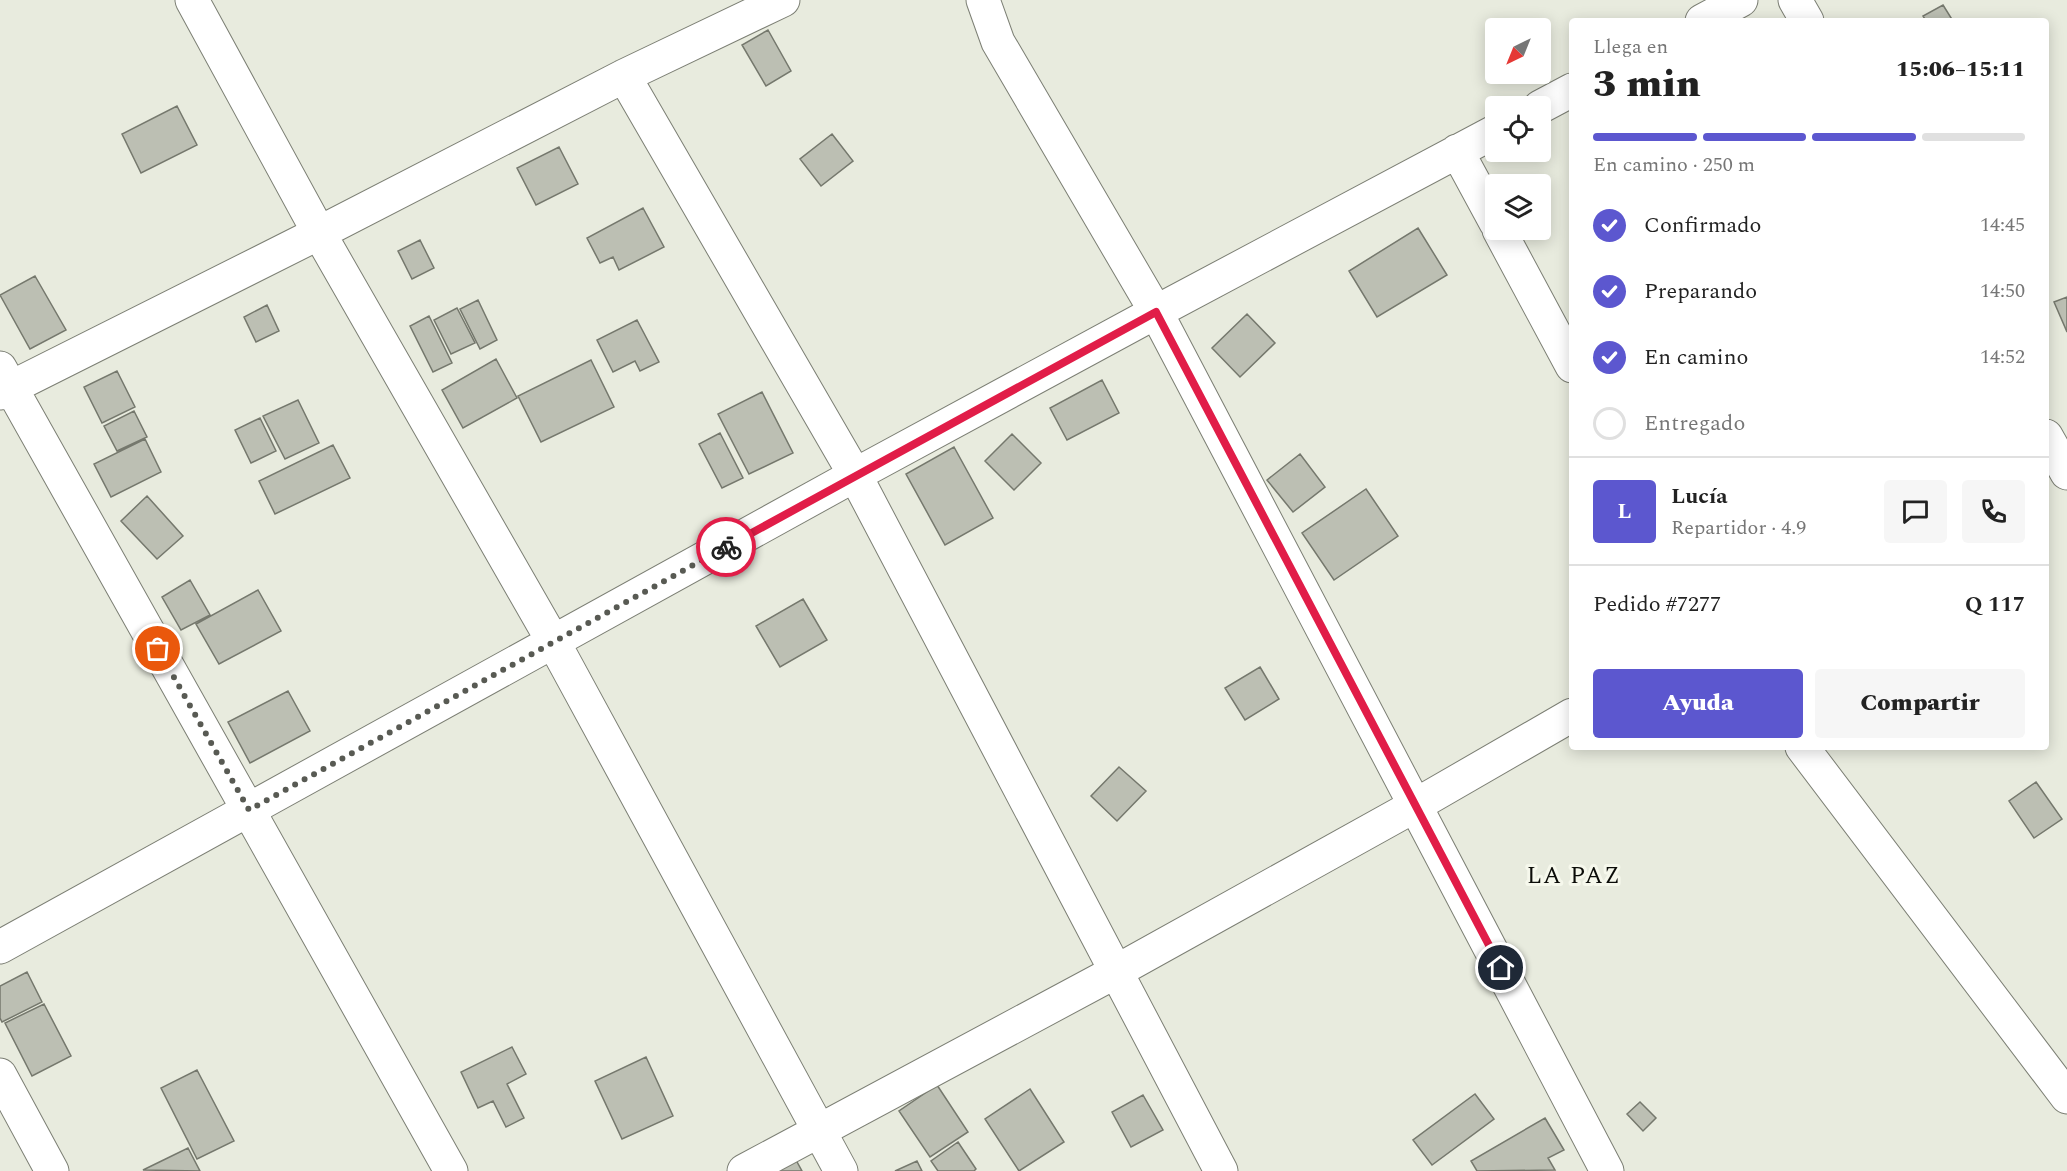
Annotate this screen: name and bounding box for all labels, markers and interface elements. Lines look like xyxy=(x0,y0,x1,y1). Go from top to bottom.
north arrow xyxy=(1485,18,1551,84)
map controls xyxy=(1485,18,1551,240)
text: Llega en xyxy=(1593,32,1668,62)
text: 15:06–15:11 xyxy=(1896,53,2025,86)
text: 3 min xyxy=(1593,55,1701,114)
button: locate xyxy=(1485,96,1551,162)
text: En camino · 250 m xyxy=(1593,150,1755,180)
button: layers xyxy=(1485,174,1551,240)
icon: check xyxy=(1593,209,1626,242)
text: Confirmado xyxy=(1644,209,1761,242)
text: 14:45 xyxy=(1980,210,2025,240)
icon: check xyxy=(1593,275,1626,308)
text: Preparando xyxy=(1644,275,1757,308)
text: 14:50 xyxy=(1980,276,2025,306)
icon: check xyxy=(1593,341,1626,374)
text: En camino xyxy=(1644,341,1748,374)
text: 14:52 xyxy=(1980,342,2025,372)
text: Entregado xyxy=(1644,407,1745,440)
text: Lucía xyxy=(1671,480,1728,513)
button: chat xyxy=(1884,480,1947,543)
button: phone xyxy=(1962,480,2025,543)
text: L xyxy=(1617,495,1632,528)
text: Repartidor · 4.9 xyxy=(1671,513,1806,543)
courier xyxy=(696,517,756,577)
icon: bike xyxy=(710,531,743,564)
text: Pedido #7277 xyxy=(1593,588,1721,621)
text: Q 117 xyxy=(1965,588,2025,621)
pin xyxy=(132,623,183,674)
icon: bag xyxy=(141,632,174,665)
button: Ayuda xyxy=(1593,669,1803,738)
button: Compartir xyxy=(1815,669,2025,738)
district label: LA PAZ xyxy=(1527,858,1621,894)
pin xyxy=(1475,942,1526,993)
icon: home xyxy=(1484,951,1517,984)

